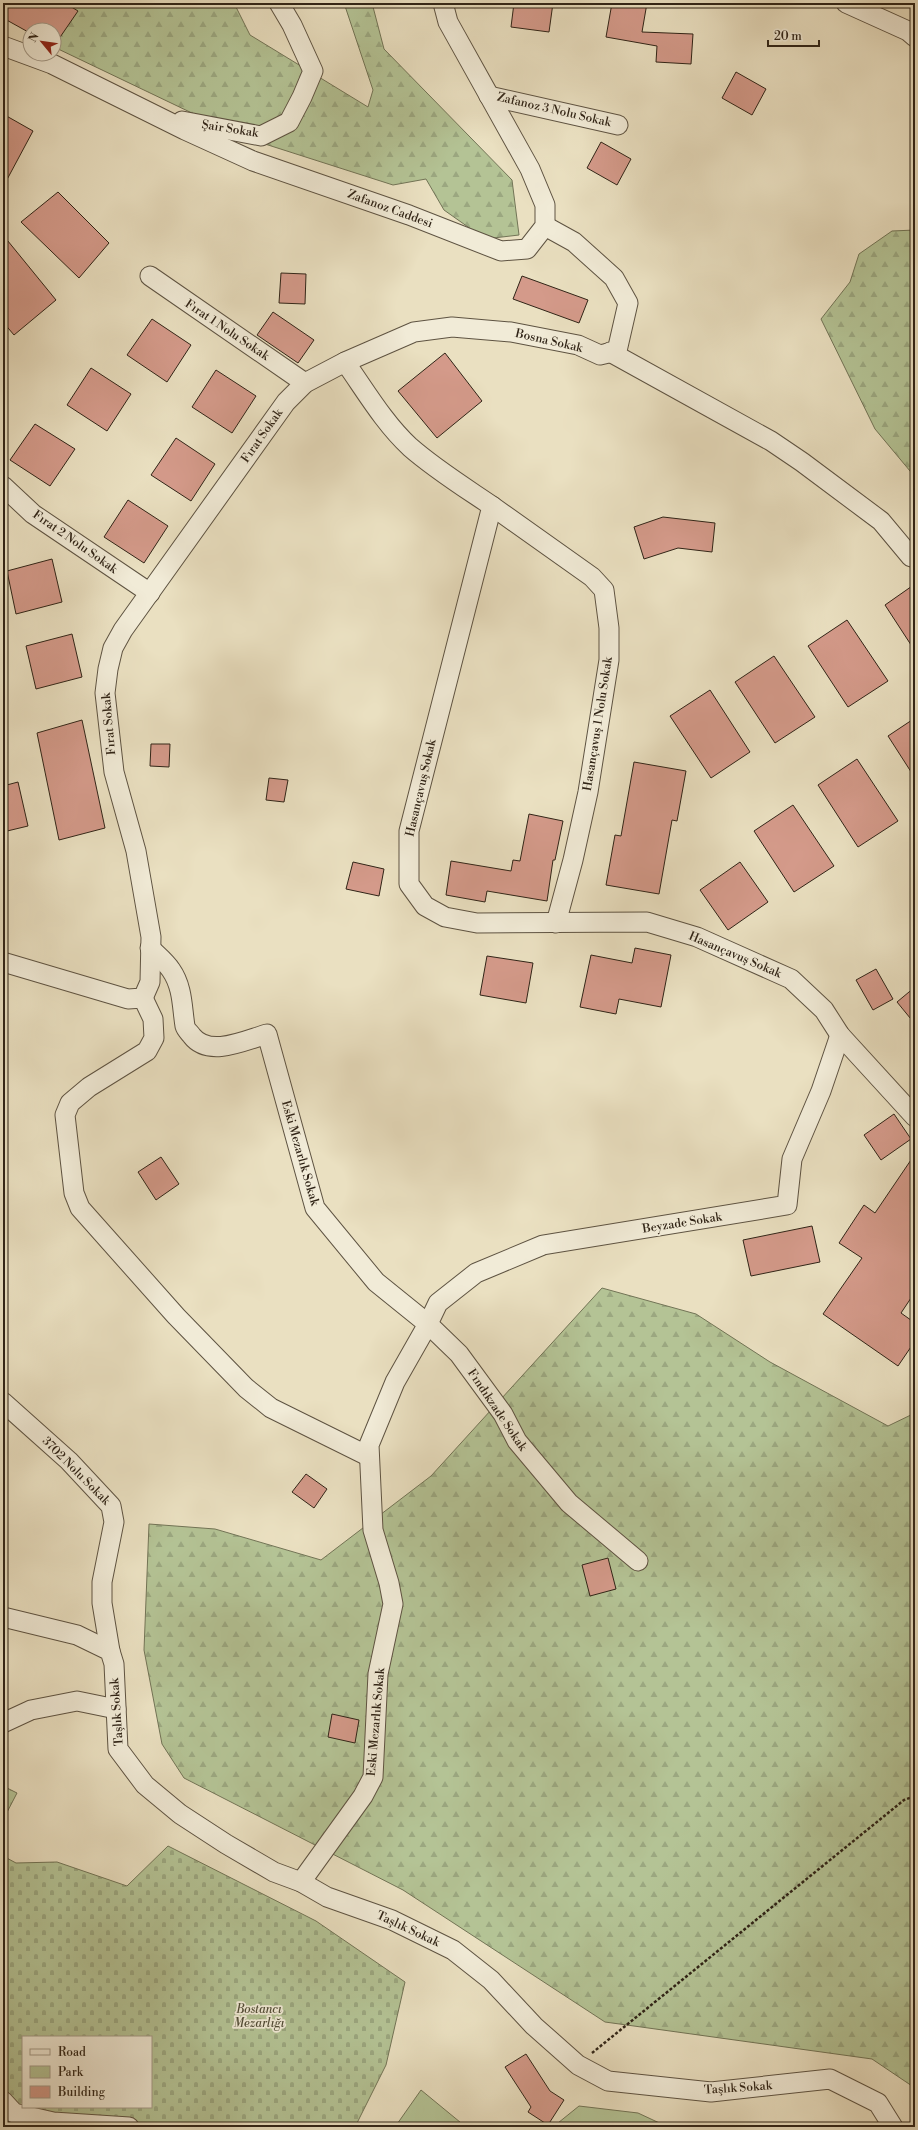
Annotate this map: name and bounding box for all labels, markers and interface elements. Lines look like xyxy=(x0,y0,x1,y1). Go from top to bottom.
north arrow xyxy=(22,22,62,62)
scale bar xyxy=(768,22,819,48)
text: 20 m xyxy=(774,29,802,44)
text: N xyxy=(26,30,43,45)
street label: Zafanoz 3 Nolu Sokak xyxy=(496,90,613,131)
street label: Şair Sokak xyxy=(201,117,260,141)
street label: Zafanoz Caddesi xyxy=(345,187,435,231)
street label: Fırat 1 Nolu Sokak xyxy=(182,296,273,364)
street label: Bosna Sokak xyxy=(513,326,585,356)
street label: Fırat Sokak xyxy=(238,406,286,466)
street label: Fırat 2 Nolu Sokak xyxy=(30,507,121,577)
street label: Hasançavuş 1 Nolu Sokak xyxy=(580,655,616,792)
street label: Fırat Sokak xyxy=(99,692,119,756)
street label: Hasançavuş Sokak xyxy=(403,737,440,838)
street label: Hasançavuş Sokak xyxy=(686,929,784,982)
street label: Eski Mezarlık Sokak xyxy=(278,1099,322,1208)
street label: Beyzade Sokak xyxy=(640,1209,723,1237)
street label: Fındıkzade Sokak xyxy=(464,1366,530,1455)
street label: 3702 Nolu Sokak xyxy=(39,1434,114,1509)
street label: Eski Mezarlık Sokak xyxy=(364,1667,388,1777)
street label: Taşlık Sokak xyxy=(107,1677,127,1746)
street label: Taşlık Sokak xyxy=(374,1908,443,1950)
park label: Bostancı Mezarlığı xyxy=(234,2002,285,2031)
legend xyxy=(22,2036,152,2108)
text: Road xyxy=(58,2045,86,2060)
text: Park xyxy=(58,2065,84,2080)
street label: Taşlık Sokak xyxy=(704,2078,773,2098)
text: Building xyxy=(57,2085,106,2100)

